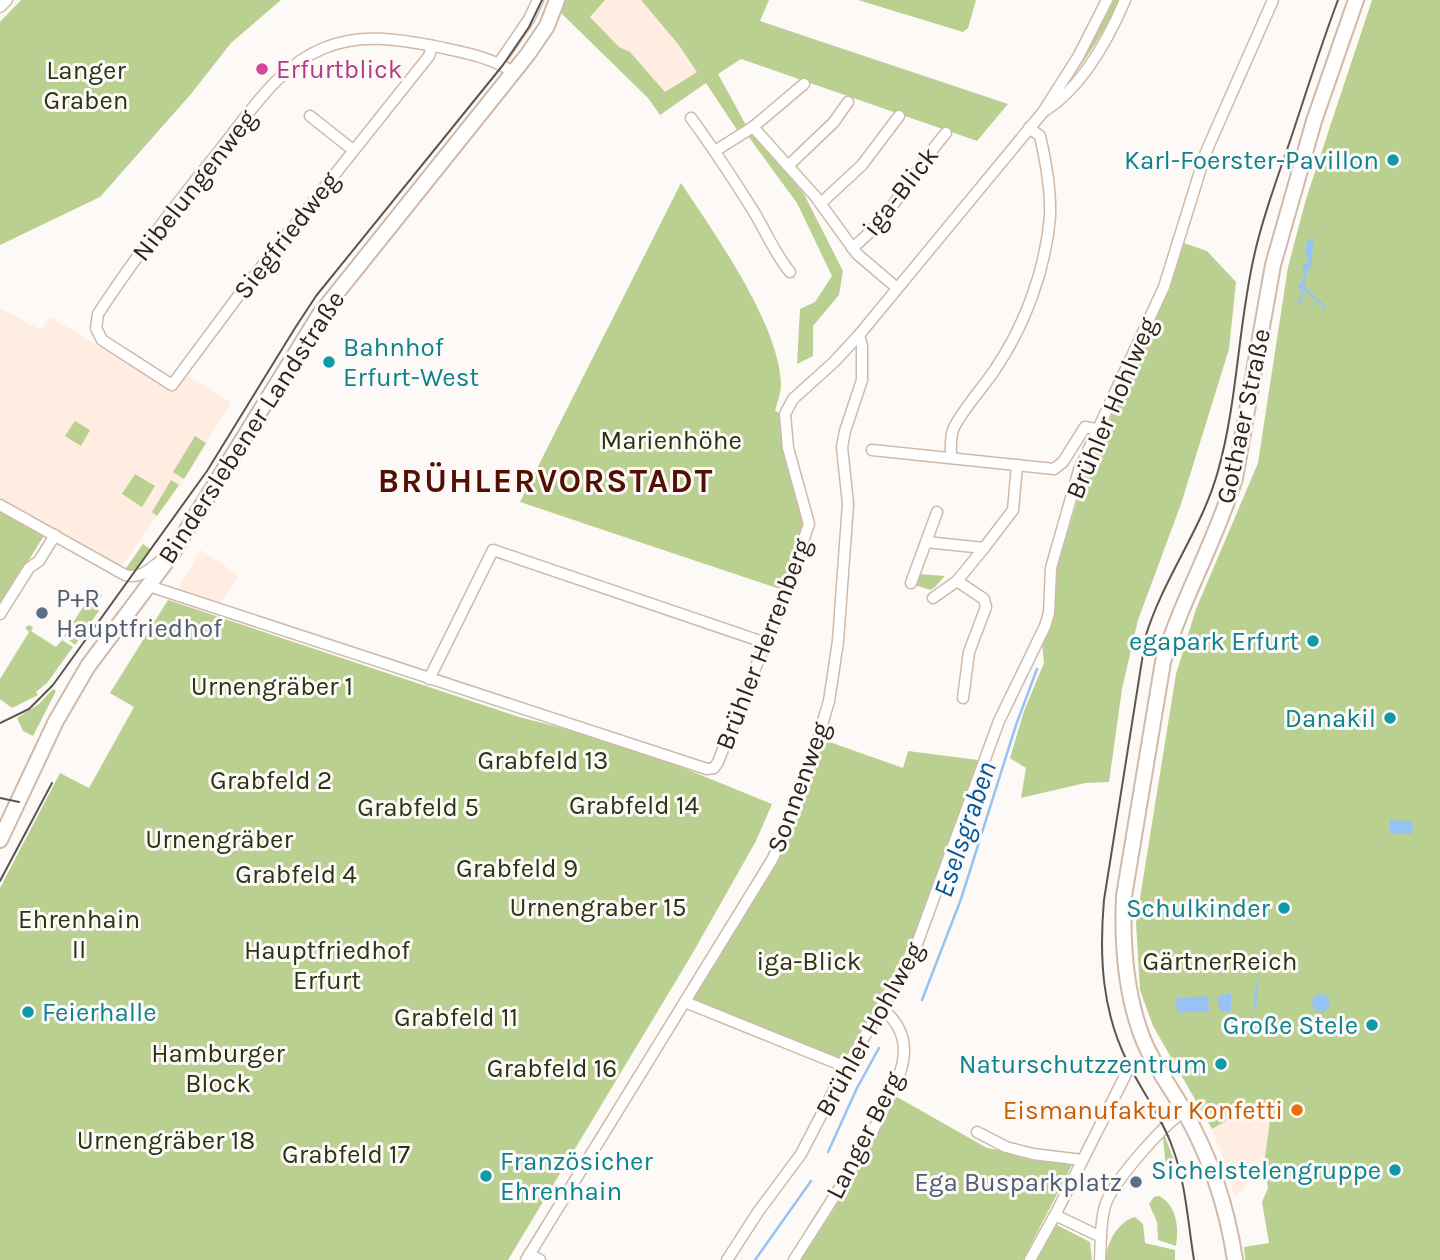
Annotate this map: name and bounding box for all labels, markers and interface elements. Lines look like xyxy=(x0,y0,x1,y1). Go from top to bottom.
place label: Erfurtblick xyxy=(276,54,402,85)
park label: Langer Graben xyxy=(44,55,128,116)
marker: Erfurtblick xyxy=(254,61,270,77)
street label: Nibelungenweg xyxy=(126,103,263,267)
street label: iga-Blick xyxy=(856,140,945,242)
place label: Karl-Foerster-Pavillon xyxy=(1124,145,1379,176)
marker: Karl-Foerster-Pavillon xyxy=(1385,152,1401,168)
street label: Siegfriedweg xyxy=(227,165,346,305)
street label: Binderslebener Landstraße xyxy=(151,285,351,570)
street label: Brühler Hohlweg xyxy=(1059,312,1164,504)
street label: Gothaer Straße xyxy=(1210,326,1277,506)
place label: Bahnhof Erfurt-West xyxy=(343,332,479,393)
marker: Bahnhof Erfurt-West xyxy=(321,354,337,370)
park label: Marienhöhe xyxy=(600,425,742,456)
district label: BRÜHLERVORSTADT xyxy=(378,462,714,500)
street label: Brühler Herrenberg xyxy=(709,534,818,754)
place label: P+R Hauptfriedhof xyxy=(56,583,223,644)
marker: P+R Hauptfriedhof xyxy=(34,605,50,621)
place label: egapark Erfurt xyxy=(1129,626,1299,657)
marker: egapark Erfurt xyxy=(1305,633,1321,649)
park label: Urnengräber 1 xyxy=(191,671,353,702)
place label: Danakil xyxy=(1285,703,1376,734)
marker: Danakil xyxy=(1382,710,1398,726)
street label: Sonnenweg xyxy=(760,717,837,857)
park label: Grabfeld 13 xyxy=(478,745,608,776)
water label: Eselsgraben xyxy=(926,757,1003,901)
park label: Grabfeld 2 xyxy=(210,765,332,796)
park label: Grabfeld 14 xyxy=(569,790,699,821)
park label: Grabfeld 5 xyxy=(357,792,479,823)
park label: Urnengräber xyxy=(145,824,293,855)
park label: Grabfeld 9 xyxy=(456,853,578,884)
park label: Grabfeld 4 xyxy=(235,859,357,890)
park label: Urnengraber 15 xyxy=(509,892,687,923)
place label: Schulkinder xyxy=(1126,893,1271,924)
marker: Schulkinder xyxy=(1276,900,1292,916)
park label: Ehrenhain II xyxy=(18,904,140,965)
park label: Hauptfriedhof Erfurt xyxy=(244,935,411,996)
street label: Brühler Hohlweg xyxy=(809,936,930,1122)
park label: iga-Blick xyxy=(756,946,862,977)
park label: GärtnerReich xyxy=(1143,946,1297,977)
place label: Feierhalle xyxy=(42,997,157,1028)
park label: Grabfeld 11 xyxy=(394,1002,518,1033)
marker: Feierhalle xyxy=(20,1004,36,1020)
place label: Große Stele xyxy=(1223,1010,1358,1041)
marker: Große Stele xyxy=(1364,1017,1380,1033)
park label: Hamburger Block xyxy=(151,1038,285,1099)
place label: Naturschutzzentrum xyxy=(959,1049,1207,1080)
park label: Grabfeld 16 xyxy=(487,1053,617,1084)
marker: Naturschutzzentrum xyxy=(1213,1056,1229,1072)
street label: Langer Berg xyxy=(819,1066,910,1204)
place label: Eismanufaktur Konfetti xyxy=(1003,1095,1283,1126)
marker: Eismanufaktur Konfetti xyxy=(1289,1102,1305,1118)
park label: Urnengräber 18 xyxy=(77,1125,255,1156)
park label: Grabfeld 17 xyxy=(282,1139,410,1170)
place label: Französicher Ehrenhain xyxy=(500,1146,653,1207)
place label: Sichelstelengruppe xyxy=(1151,1155,1381,1186)
marker: Sichelstelengruppe xyxy=(1387,1162,1403,1178)
place label: Ega Busparkplatz xyxy=(914,1167,1122,1198)
marker: Französicher Ehrenhain xyxy=(478,1168,494,1184)
marker: Ega Busparkplatz xyxy=(1128,1174,1144,1190)

